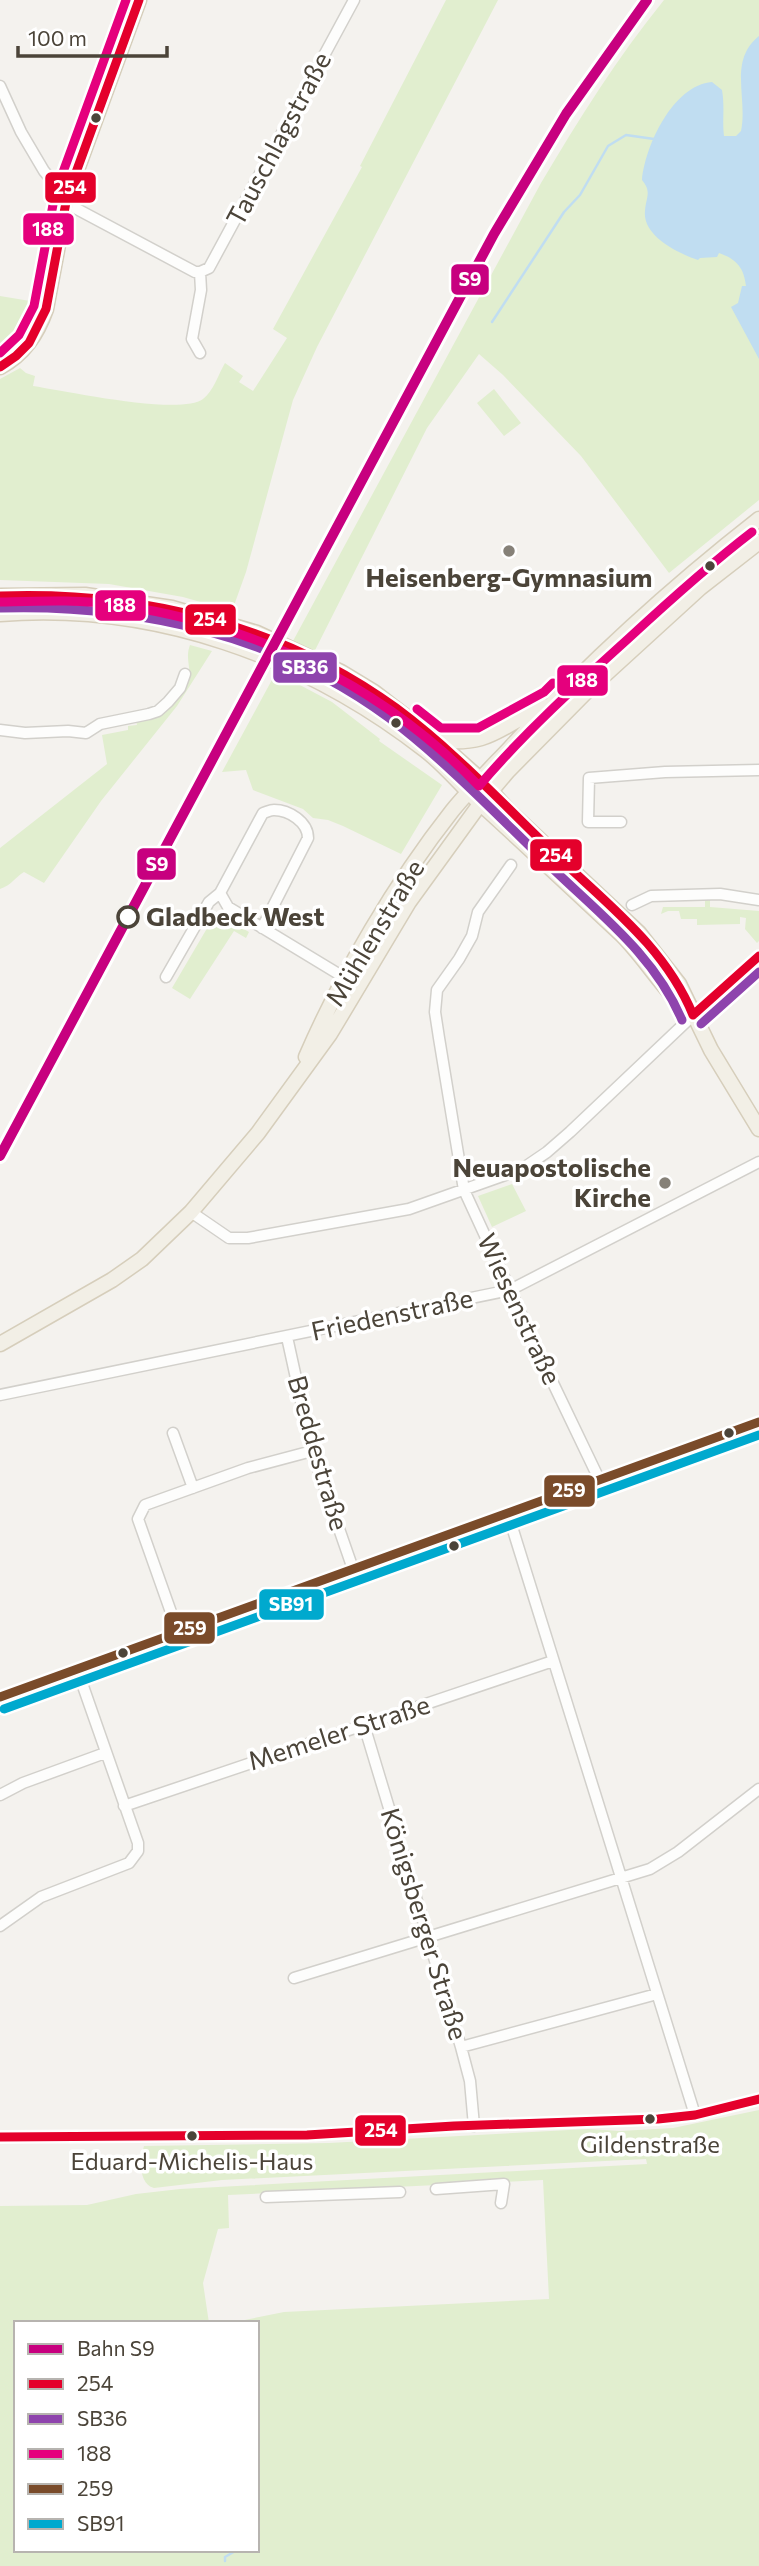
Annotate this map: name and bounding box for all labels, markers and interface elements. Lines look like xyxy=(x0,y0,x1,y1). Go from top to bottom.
scale bar xyxy=(18,14,166,58)
text: 100 m xyxy=(28,25,87,50)
street label: Tauschlagstraße xyxy=(219,46,336,230)
unlabelled marker xyxy=(89,111,103,125)
line badge: 254 xyxy=(44,171,97,204)
text: 254 xyxy=(53,175,87,198)
line badge: 188 xyxy=(22,212,75,246)
text: 188 xyxy=(32,217,64,240)
line badge: S9 xyxy=(450,263,490,296)
text: S9 xyxy=(458,267,482,290)
marker: Heisenberg-Gymnasium xyxy=(501,543,517,559)
unlabelled marker xyxy=(703,559,717,573)
place label: Heisenberg-Gymnasium xyxy=(366,561,653,592)
line badge: 188 xyxy=(94,589,147,622)
text: 188 xyxy=(104,593,136,616)
line badge: 254 xyxy=(184,603,237,636)
text: 254 xyxy=(193,607,227,630)
line badge: SB36 xyxy=(272,651,338,684)
text: SB36 xyxy=(282,655,328,678)
line badge: 188 xyxy=(556,664,609,697)
text: 188 xyxy=(566,668,598,691)
unlabelled marker xyxy=(389,716,403,730)
line badge: 254 xyxy=(529,838,583,872)
text: 254 xyxy=(539,843,573,866)
line badge: S9 xyxy=(136,847,177,881)
text: S9 xyxy=(145,852,169,875)
street label: Mühlenstraße xyxy=(318,853,430,1011)
place label: Gladbeck West xyxy=(146,900,325,931)
marker: Gladbeck West xyxy=(117,906,139,928)
place label: Neuapostolische Kirche xyxy=(452,1151,651,1212)
marker: Neuapostolische Kirche xyxy=(657,1175,673,1191)
street label: Wiesenstraße xyxy=(472,1228,569,1389)
street label: Friedenstraße xyxy=(308,1281,475,1346)
street label: Breddestraße xyxy=(283,1372,356,1534)
unlabelled marker xyxy=(722,1426,736,1440)
line badge: 259 xyxy=(543,1474,596,1508)
text: 259 xyxy=(552,1478,586,1501)
unlabelled marker xyxy=(447,1539,461,1553)
line badge: SB91 xyxy=(258,1588,325,1621)
text: SB91 xyxy=(269,1592,313,1615)
line badge: 259 xyxy=(163,1611,216,1645)
text: 259 xyxy=(173,1616,207,1639)
unlabelled marker xyxy=(116,1646,130,1660)
street label: Memeler Straße xyxy=(244,1688,433,1776)
street label: Königsberger Straße xyxy=(375,1804,475,2043)
marker: Gildenstraße xyxy=(643,2112,657,2126)
line badge: 254 xyxy=(354,2114,407,2147)
text: 254 xyxy=(364,2118,398,2141)
marker: Eduard-Michelis-Haus xyxy=(185,2129,199,2143)
place label: Gildenstraße xyxy=(580,2129,720,2158)
place label: Eduard-Michelis-Haus xyxy=(71,2146,313,2175)
legend xyxy=(14,2321,259,2552)
text: Bahn S9 xyxy=(77,2335,155,2360)
text: 254 xyxy=(77,2370,114,2395)
text: SB36 xyxy=(77,2405,128,2430)
text: 188 xyxy=(77,2440,111,2465)
text: 259 xyxy=(77,2475,113,2500)
text: SB91 xyxy=(77,2510,125,2535)

